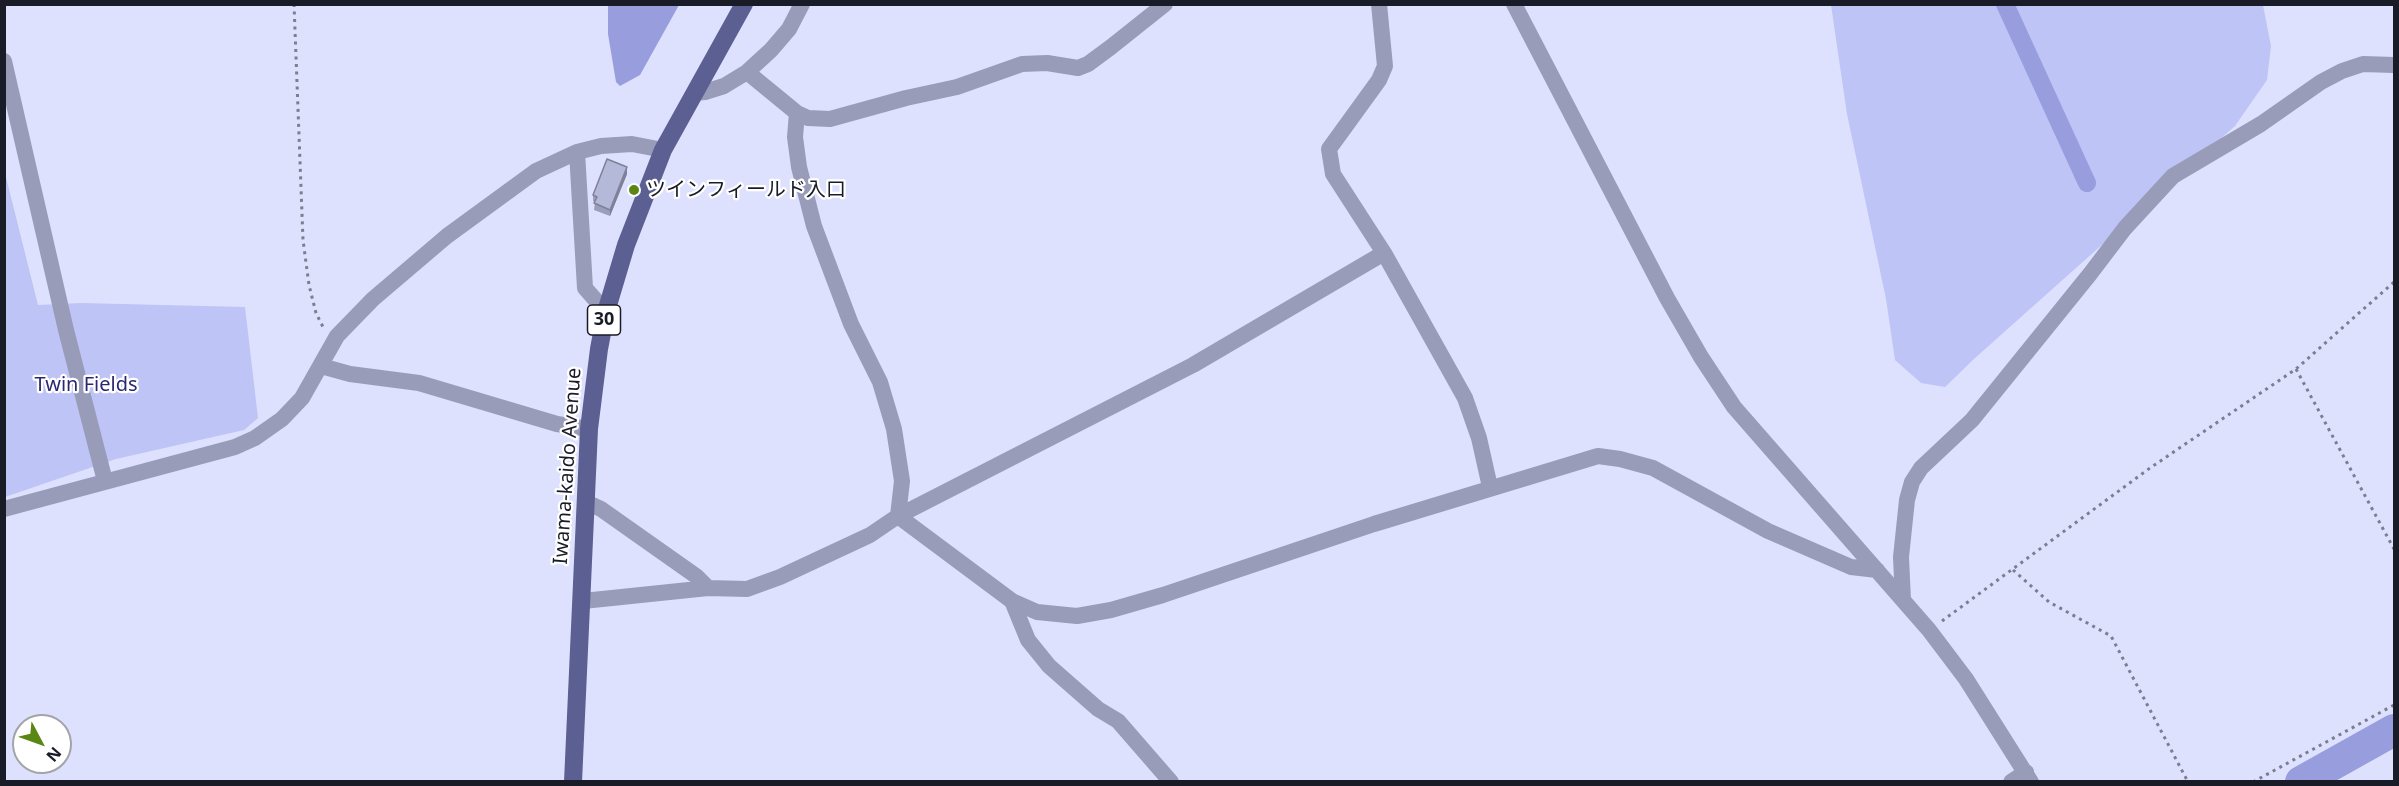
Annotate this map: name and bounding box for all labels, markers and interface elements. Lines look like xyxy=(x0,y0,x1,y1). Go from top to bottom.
place label: ツインフィールド入口 xyxy=(646,178,846,202)
marker: ツインフィールド入口 xyxy=(627,183,641,197)
road number: 30 xyxy=(588,305,620,335)
street label: Iwama-kaido Avenue xyxy=(549,367,587,565)
park label: Twin Fields xyxy=(34,373,138,397)
north arrow xyxy=(12,714,72,774)
text: N xyxy=(42,742,67,767)

